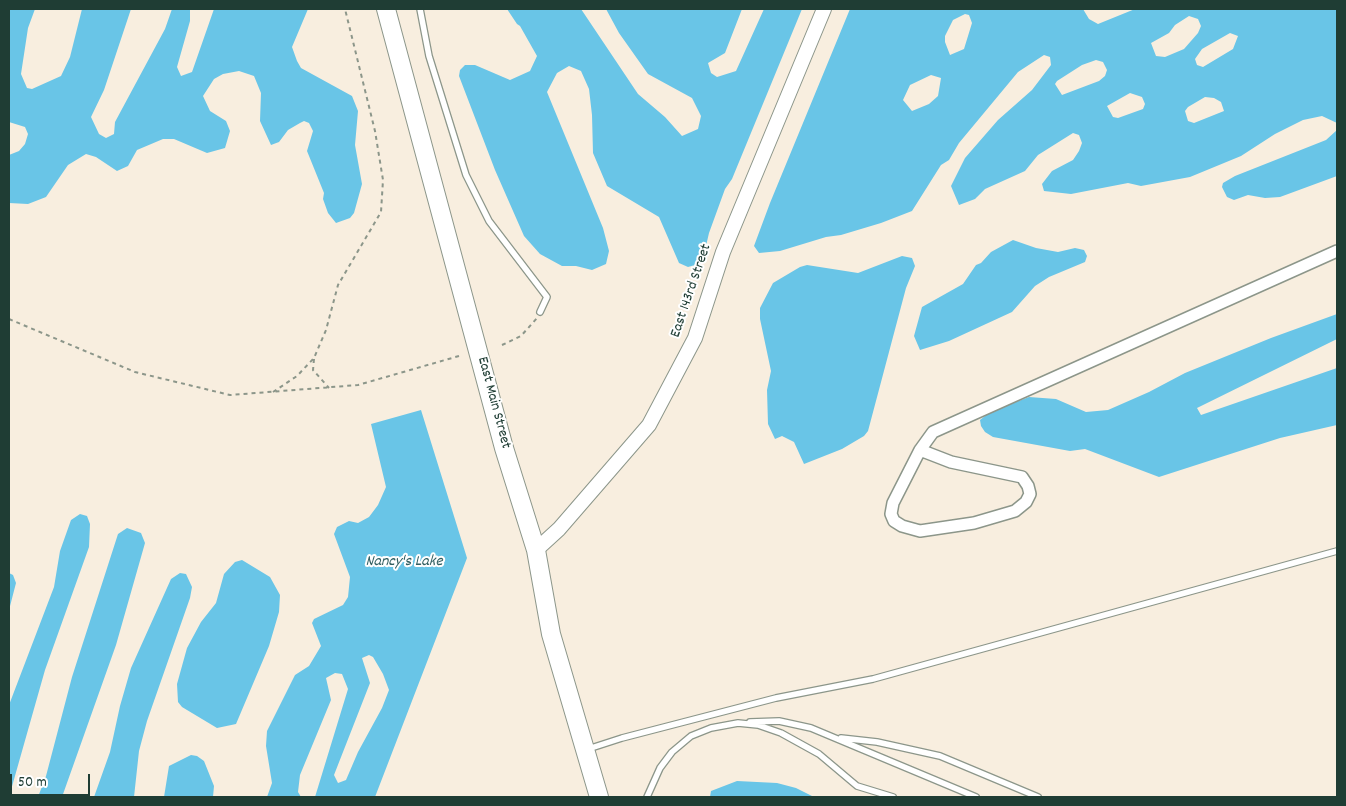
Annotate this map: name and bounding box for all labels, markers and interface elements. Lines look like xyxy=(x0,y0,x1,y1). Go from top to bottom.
street label: East 143rd Street xyxy=(668,242,716,340)
street label: East Main Street xyxy=(472,355,514,451)
water label: Nancy's Lake xyxy=(366,553,442,573)
scale bar xyxy=(12,764,92,796)
text: 50 m xyxy=(18,772,47,794)

